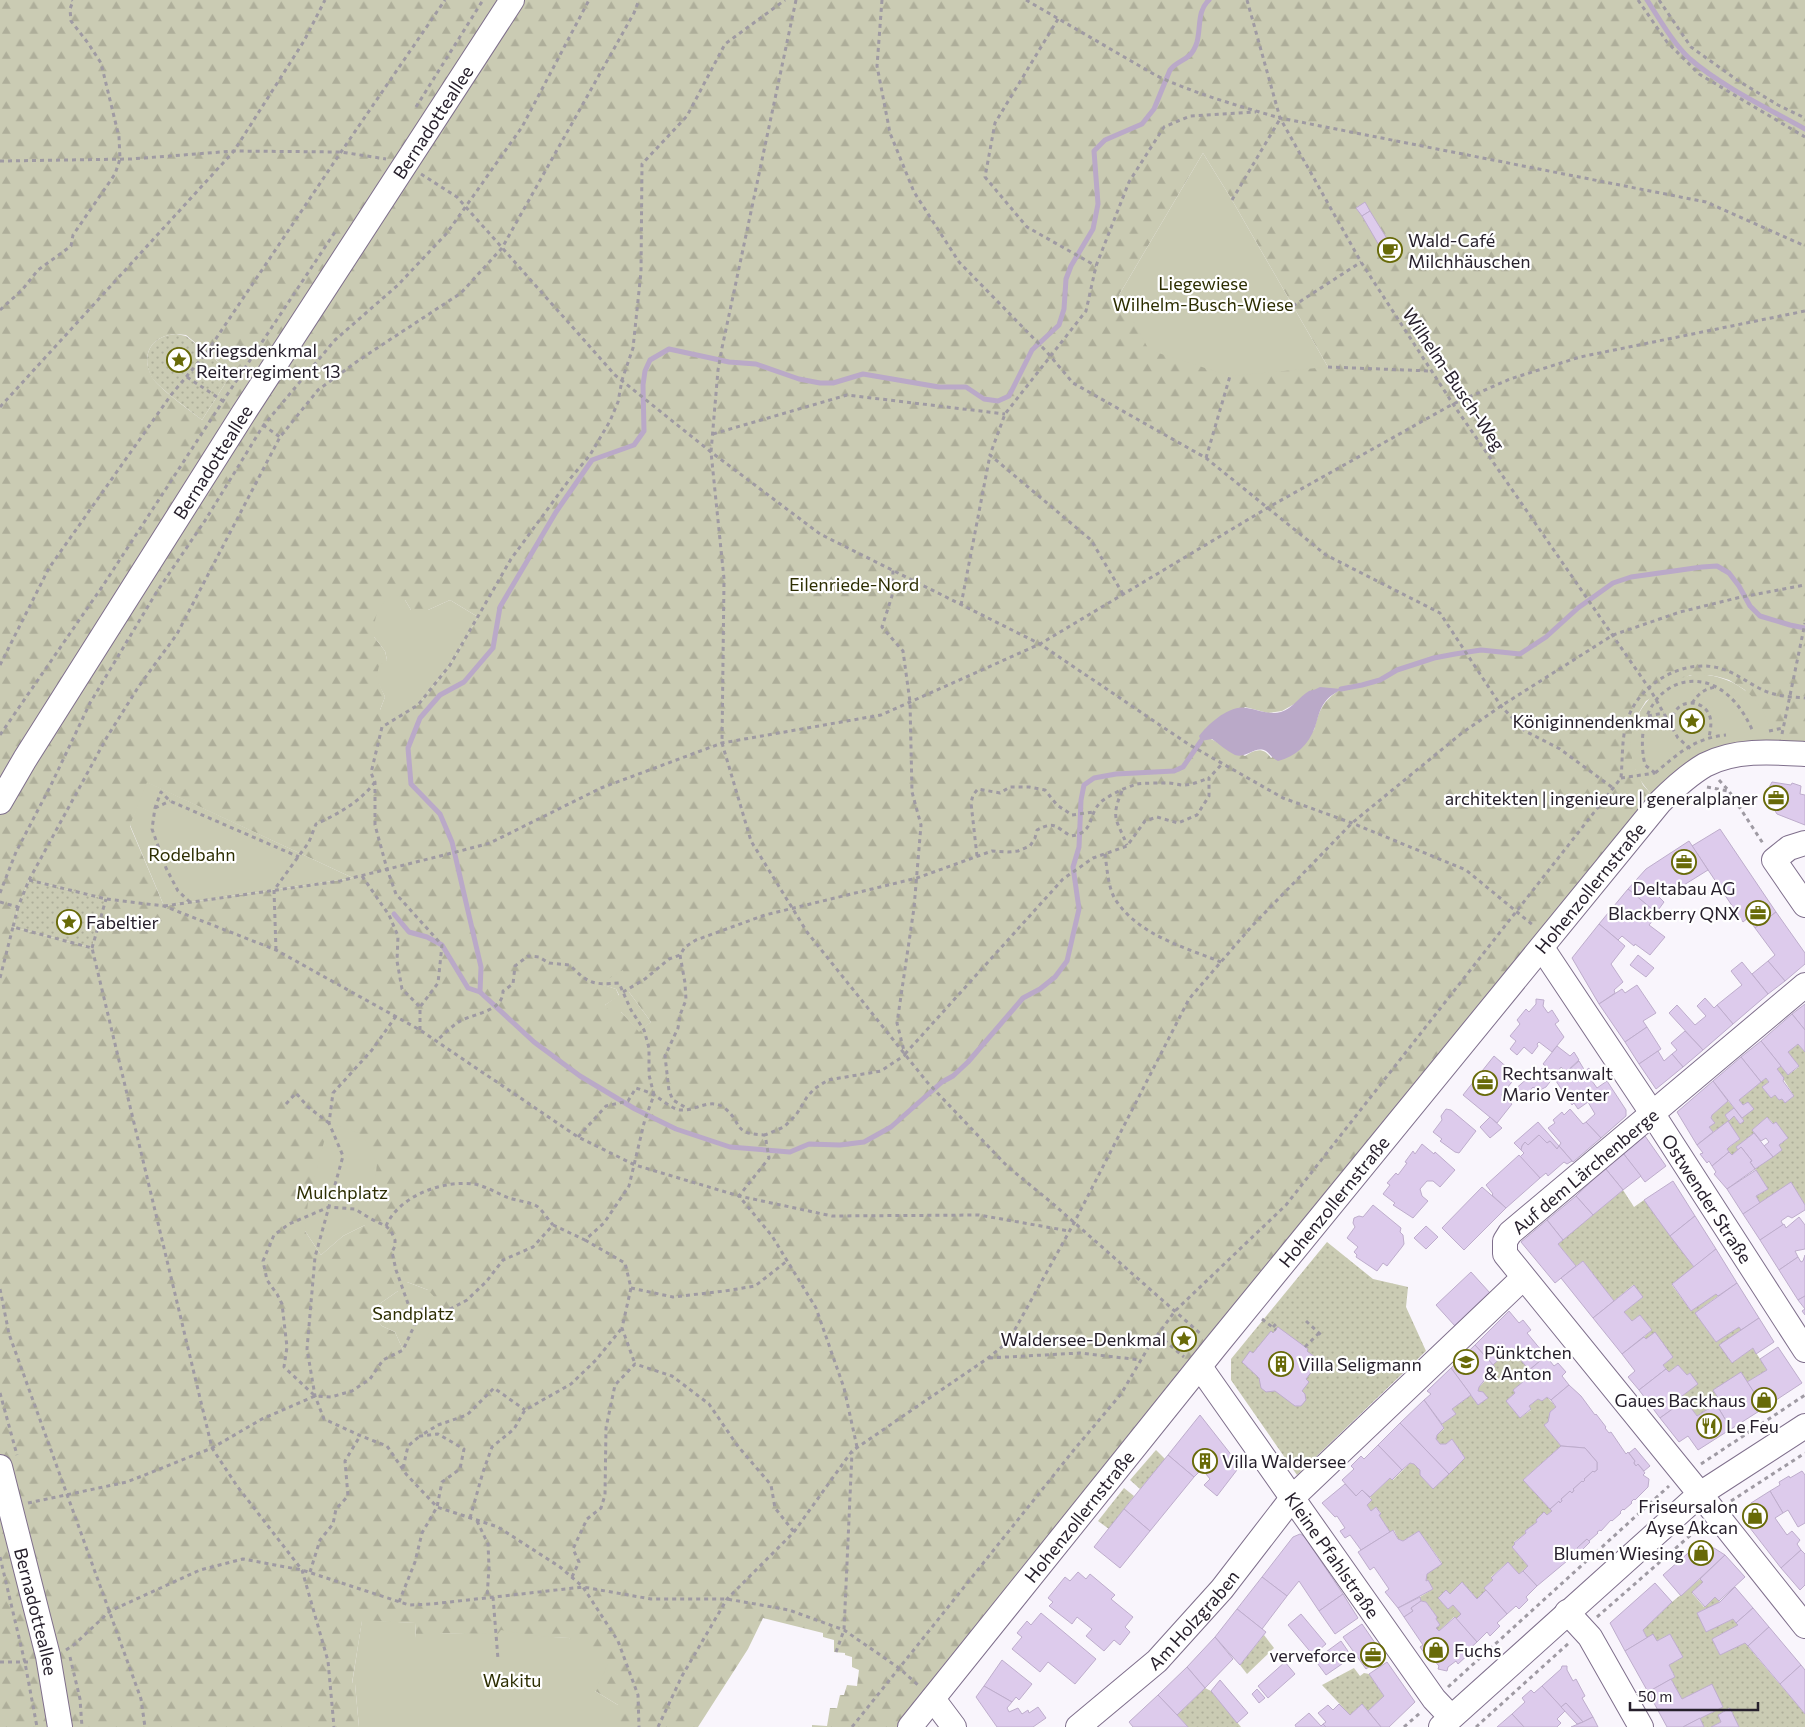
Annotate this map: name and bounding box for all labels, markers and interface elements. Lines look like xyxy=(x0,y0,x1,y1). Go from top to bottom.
street label: Bernadotteallee xyxy=(388,61,478,183)
place label: Wald-Café Milchhäuschen xyxy=(1408,229,1531,272)
cafe icon: Wald-Café Milchhäuschen xyxy=(1377,237,1403,263)
park label: Liegewiese Wilhelm-Busch-Wiese xyxy=(1112,272,1294,315)
street label: Wilhelm-Busch-Weg xyxy=(1398,303,1510,455)
place label: Kriegsdenkmal Reiterregiment 13 xyxy=(196,339,341,382)
place icon: Kriegsdenkmal Reiterregiment 13 xyxy=(166,347,192,373)
street label: Bernadotteallee xyxy=(168,401,257,523)
park label: Eilenriede-Nord xyxy=(789,573,919,595)
place icon: Königinnendenkmal xyxy=(1679,708,1705,734)
place label: Königinnendenkmal xyxy=(1512,710,1674,732)
office icon: architekten | ingenieure | generalplaner xyxy=(1763,785,1789,811)
place label: architekten | ingenieure | generalplaner xyxy=(1445,787,1758,809)
street label: Hohenzollernstraße xyxy=(1530,818,1650,958)
park label: Rodelbahn xyxy=(148,843,236,865)
office icon: Deltabau AG xyxy=(1671,849,1697,875)
place label: Deltabau AG xyxy=(1633,877,1735,899)
office icon: Blackberry QNX xyxy=(1745,900,1771,926)
place label: Blackberry QNX xyxy=(1608,902,1740,924)
place icon: Fabeltier xyxy=(56,909,82,935)
place label: Fabeltier xyxy=(86,911,159,933)
place label: Rechtsanwalt Mario Venter xyxy=(1502,1062,1613,1105)
office icon: Rechtsanwalt Mario Venter xyxy=(1472,1070,1498,1096)
street label: Auf dem Lärchenberge xyxy=(1508,1103,1662,1239)
street label: Ostwender Straße xyxy=(1657,1130,1757,1267)
street label: Hohenzollernstraße xyxy=(1274,1132,1394,1272)
park label: Mulchplatz xyxy=(296,1181,388,1203)
park label: Sandplatz xyxy=(372,1302,454,1324)
place icon: Waldersee-Denkmal xyxy=(1171,1326,1197,1352)
place label: Waldersee-Denkmal xyxy=(1001,1328,1166,1350)
place label: Pünktchen & Anton xyxy=(1484,1341,1572,1384)
school or university icon: Pünktchen & Anton xyxy=(1453,1349,1479,1375)
building icon: Villa Seligmann xyxy=(1268,1351,1294,1377)
place label: Villa Seligmann xyxy=(1298,1353,1422,1375)
shop icon: Gaues Backhaus xyxy=(1751,1387,1777,1413)
place label: Gaues Backhaus xyxy=(1615,1389,1746,1411)
restaurant icon: Le Feu xyxy=(1696,1413,1722,1439)
place label: Le Feu xyxy=(1726,1415,1779,1437)
street label: Hohenzollernstraße xyxy=(1020,1446,1139,1587)
building icon: Villa Waldersee xyxy=(1192,1448,1218,1474)
place label: Villa Waldersee xyxy=(1222,1450,1346,1472)
street label: Kleine Pfahlstraße xyxy=(1281,1488,1384,1622)
place label: Friseursalon Ayse Akcan xyxy=(1638,1495,1738,1538)
shop icon: Friseursalon Ayse Akcan xyxy=(1742,1503,1768,1529)
shop icon: Blumen Wiesing xyxy=(1688,1540,1714,1566)
place label: Blumen Wiesing xyxy=(1553,1542,1684,1564)
street label: Bernadotteallee xyxy=(10,1545,62,1677)
street label: Am Holzgraben xyxy=(1144,1566,1244,1675)
shop icon: Fuchs xyxy=(1423,1637,1449,1663)
place label: Fuchs xyxy=(1454,1639,1502,1661)
office icon: verveforce xyxy=(1360,1642,1386,1668)
place label: verveforce xyxy=(1269,1644,1356,1666)
park label: Wakitu xyxy=(483,1669,541,1691)
scale bar xyxy=(1630,1680,1758,1712)
text: 50 m xyxy=(1638,1687,1672,1705)

